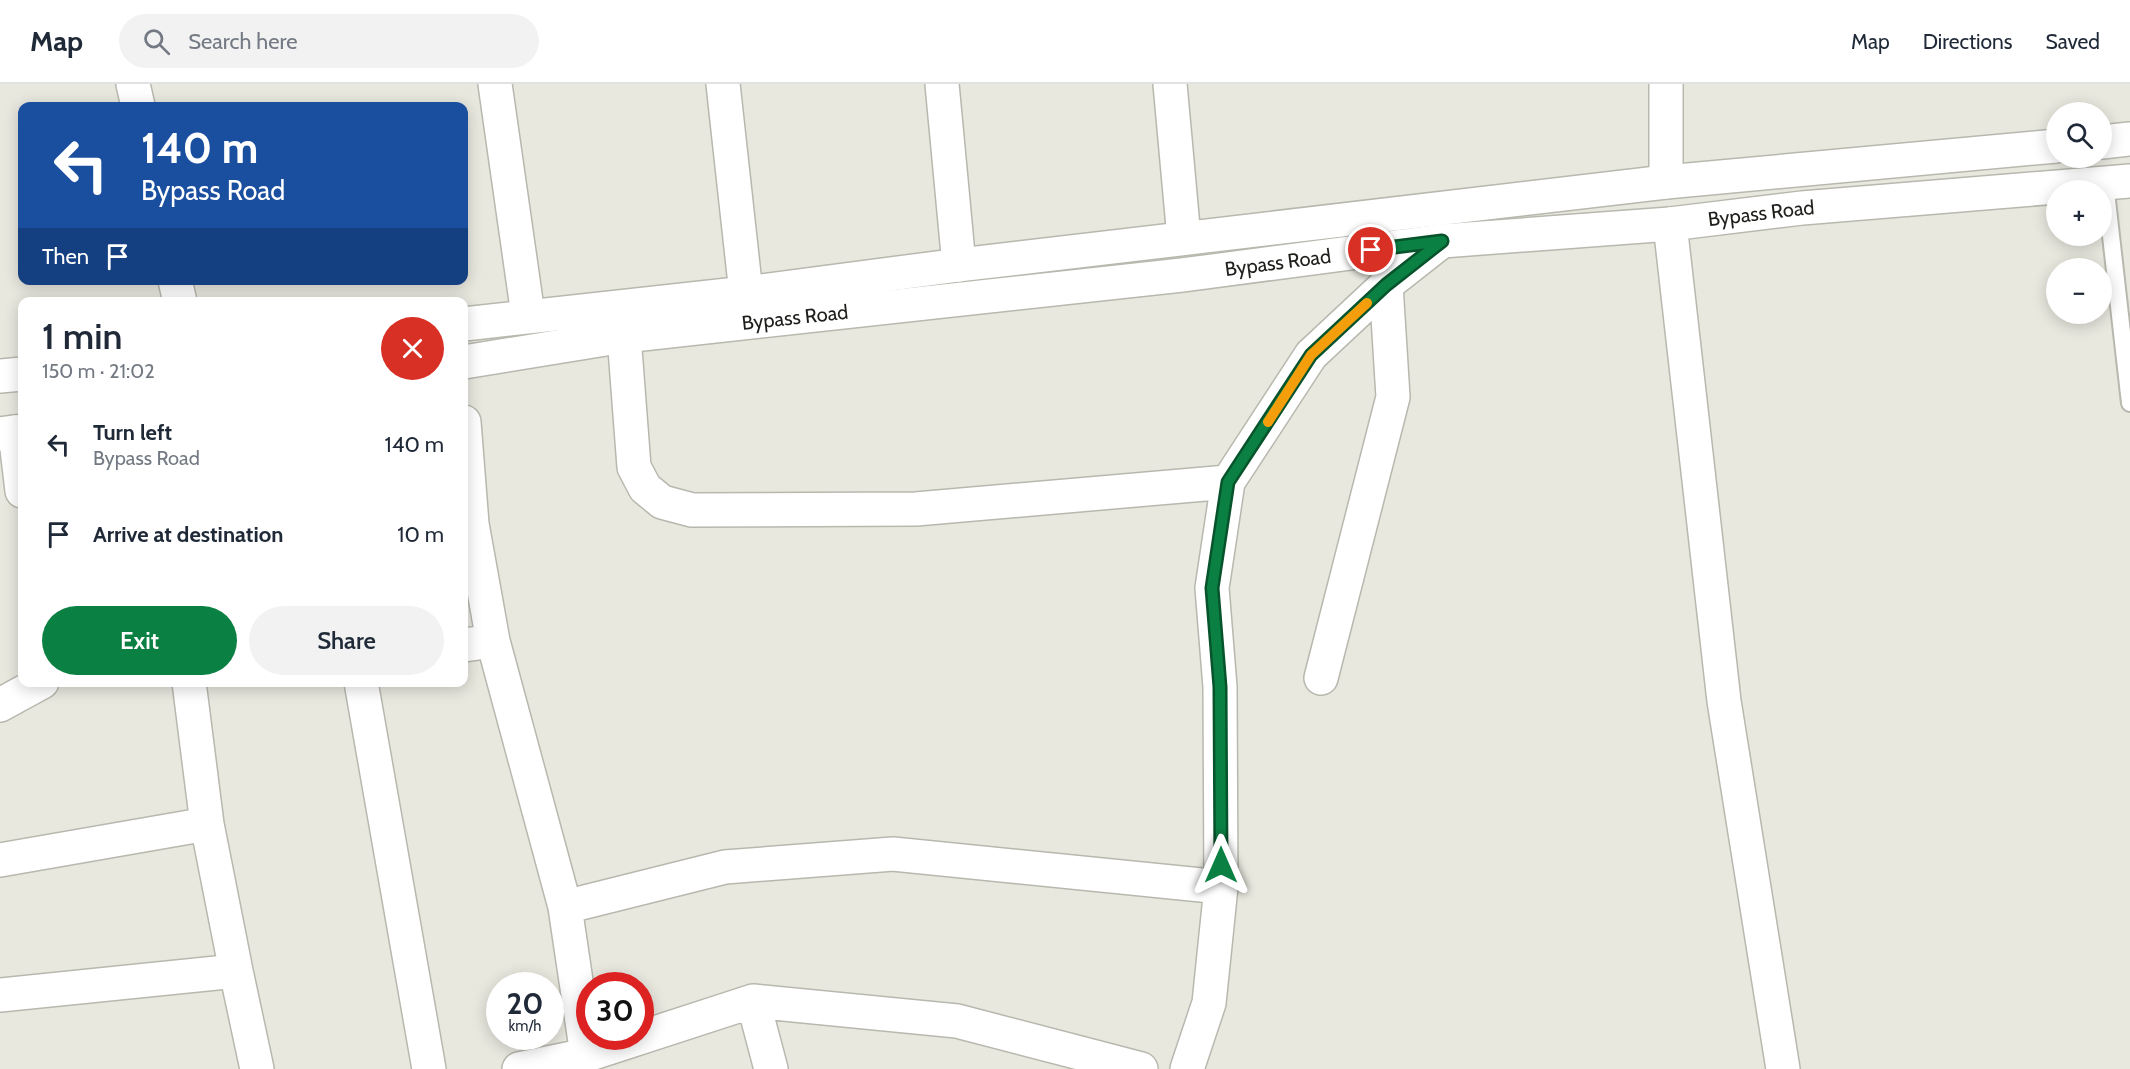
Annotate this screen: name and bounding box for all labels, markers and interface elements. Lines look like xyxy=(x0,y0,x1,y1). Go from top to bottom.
search box xyxy=(119,14,539,68)
text: Map xyxy=(30,24,83,58)
icon: search xyxy=(140,25,173,58)
text: Search here xyxy=(188,28,297,55)
text: Map xyxy=(1851,29,1890,54)
text: Directions xyxy=(1923,29,2012,54)
text: Saved xyxy=(2045,29,2100,54)
map controls xyxy=(2046,102,2112,324)
button: search xyxy=(2046,102,2112,168)
text: 140 m xyxy=(141,122,258,174)
icon: left xyxy=(42,126,120,204)
text: Bypass Road xyxy=(141,174,285,207)
button: + xyxy=(2046,180,2112,246)
street label: Bypass Road xyxy=(1707,195,1815,231)
pin xyxy=(1345,224,1396,275)
icon: arrive xyxy=(1354,233,1387,266)
icon: arrive xyxy=(101,240,134,273)
text: Then xyxy=(42,243,89,270)
street label: Bypass Road xyxy=(1223,244,1332,281)
button: − xyxy=(2046,258,2112,324)
street label: Bypass Road xyxy=(740,300,849,335)
text: 1 min xyxy=(42,314,122,358)
button: close xyxy=(381,317,444,380)
text: 150 m · 21:02 xyxy=(42,359,155,383)
text: Turn left xyxy=(93,419,172,446)
icon: left xyxy=(42,428,75,461)
text: 140 m xyxy=(385,431,444,458)
text: Bypass Road xyxy=(93,446,200,470)
icon: arrive xyxy=(42,518,75,551)
text: Arrive at destination xyxy=(93,521,283,548)
text: 10 m xyxy=(397,521,444,548)
button: Exit xyxy=(42,606,237,675)
button: Share xyxy=(249,606,444,675)
position arrow xyxy=(1189,833,1253,897)
speed limit sign: 30 xyxy=(576,972,654,1050)
text: 20 xyxy=(506,985,544,1022)
text: km/h xyxy=(509,1017,541,1035)

